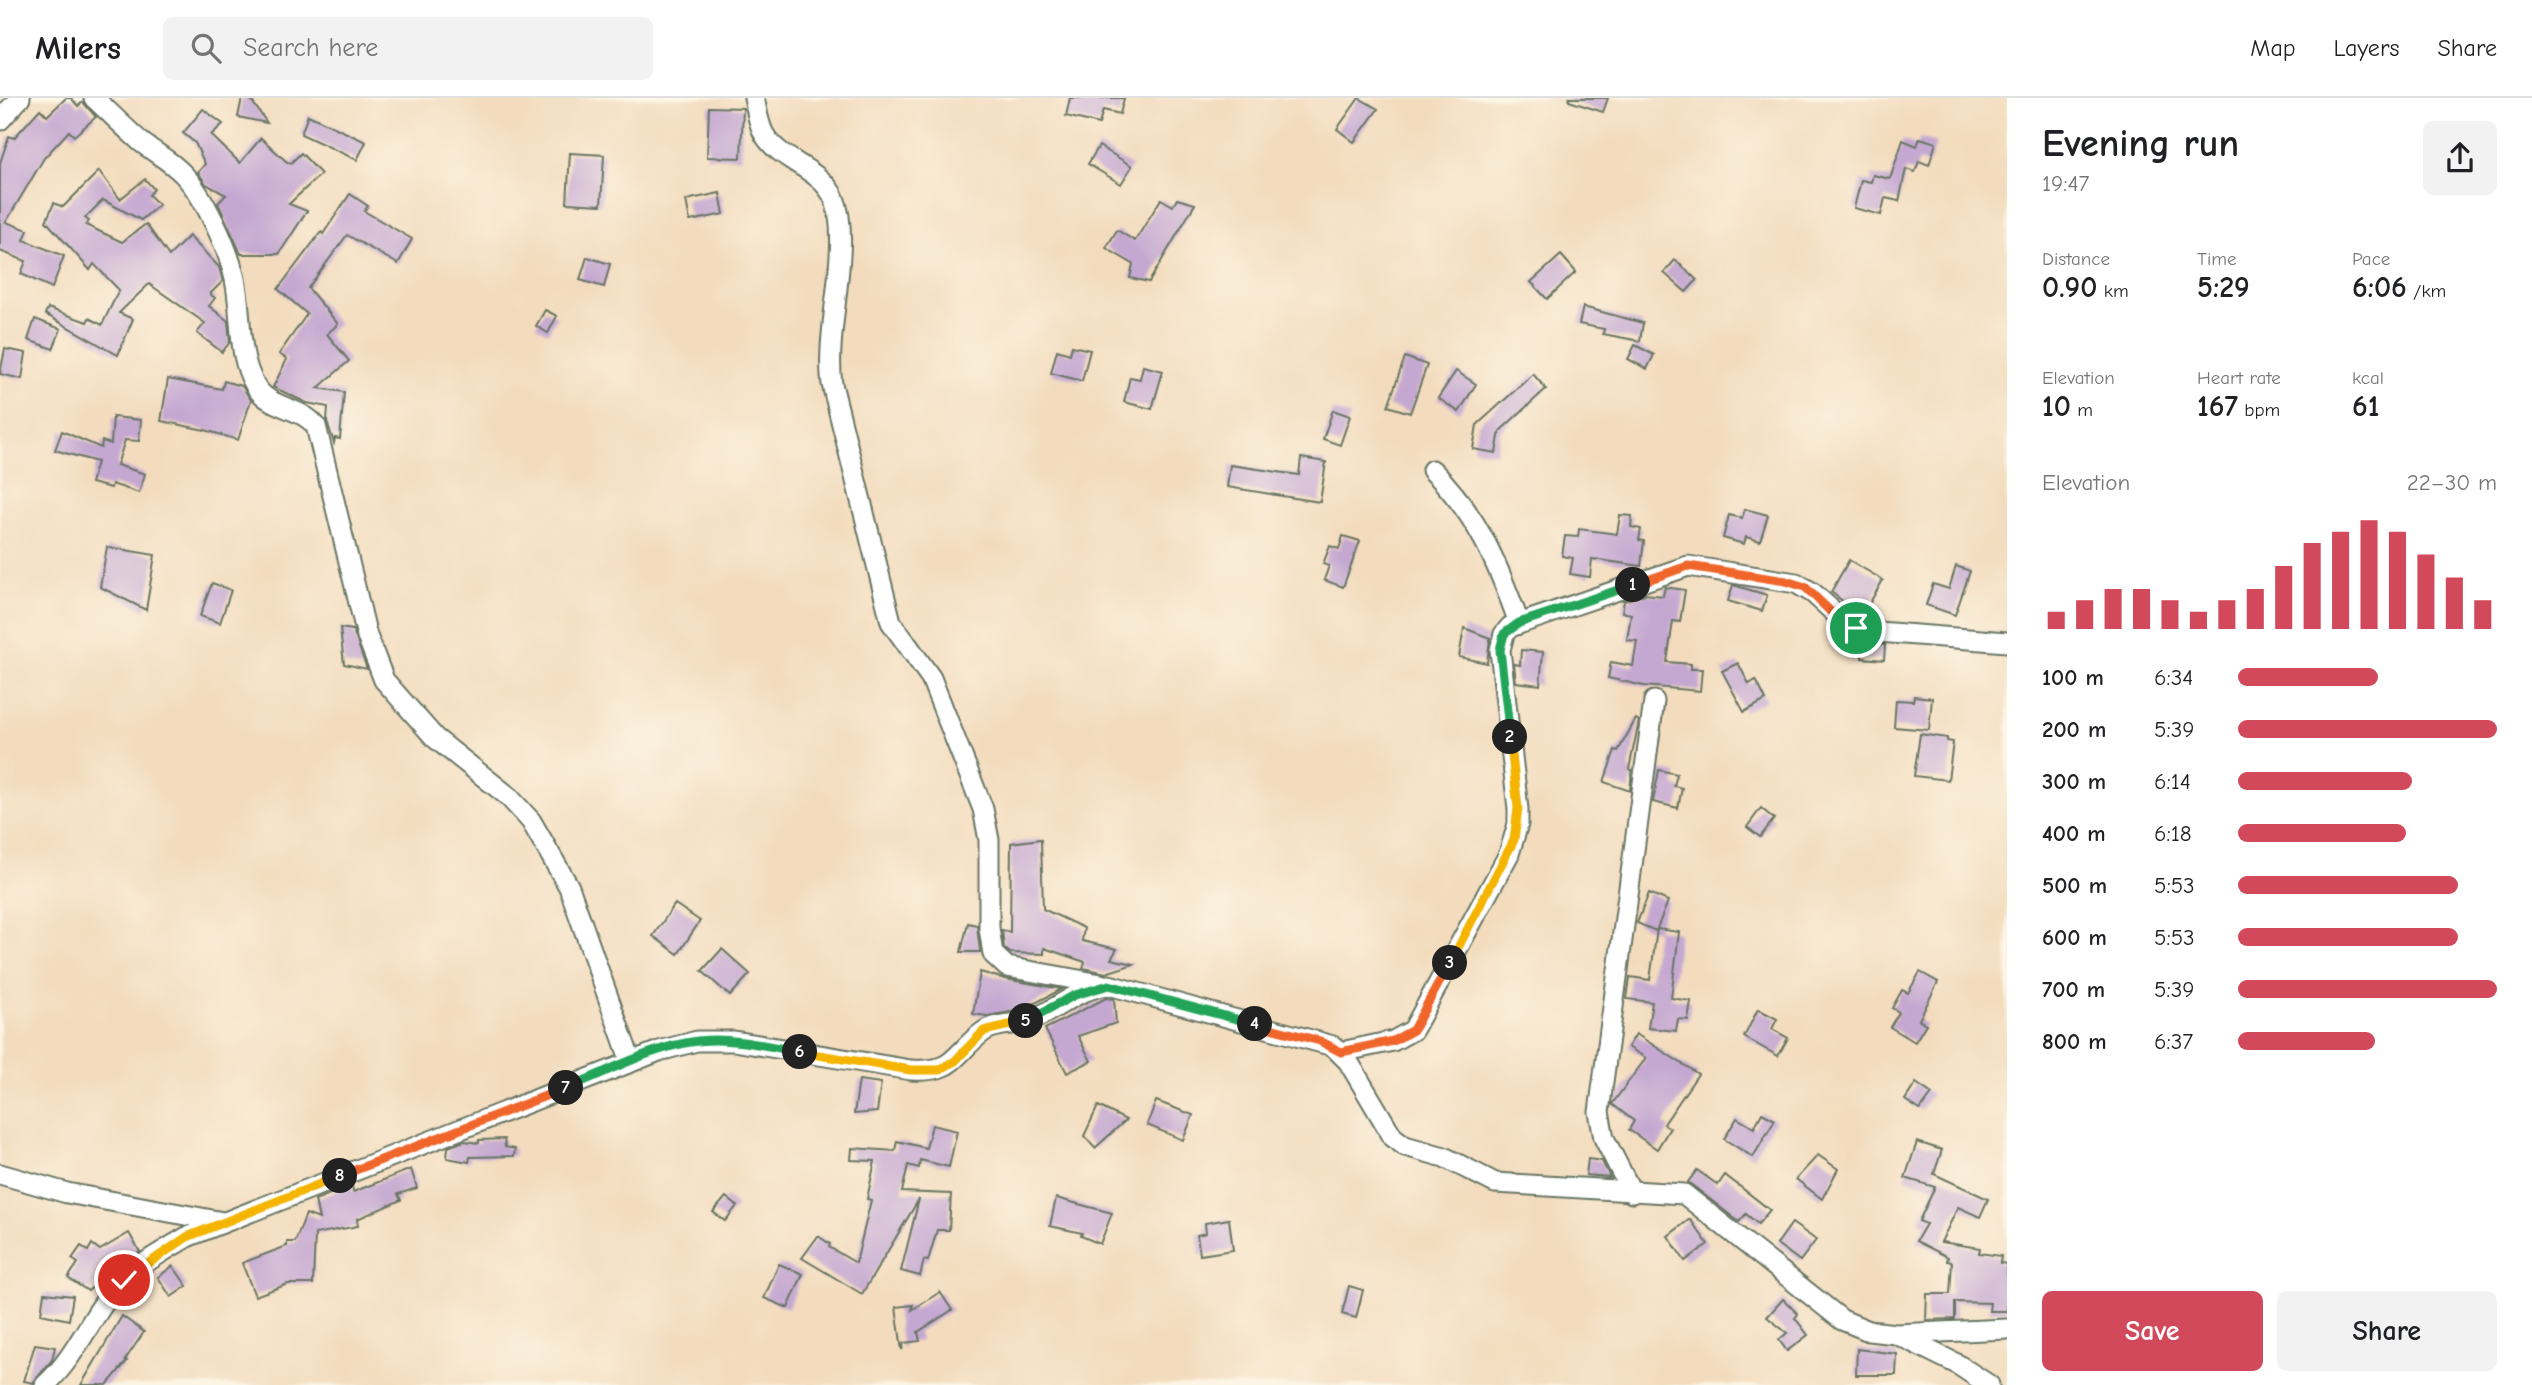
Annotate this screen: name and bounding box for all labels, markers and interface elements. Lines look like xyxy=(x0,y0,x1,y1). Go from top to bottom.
search box xyxy=(163,17,653,80)
text: Milers xyxy=(35,29,121,67)
icon: search xyxy=(187,29,225,67)
text: Search here xyxy=(243,33,378,63)
text: Map xyxy=(2250,34,2296,62)
text: Layers xyxy=(2334,34,2399,62)
text: Share xyxy=(2437,34,2497,62)
button: share xyxy=(2423,121,2497,195)
text: Evening run xyxy=(2042,122,2239,166)
text: 19:47 xyxy=(2042,170,2090,197)
text: Distance xyxy=(2042,248,2110,270)
text: Time xyxy=(2197,248,2236,270)
text: Pace xyxy=(2352,248,2390,270)
text: 0.90 xyxy=(2042,270,2097,305)
text: 5:29 xyxy=(2197,270,2250,305)
text: 6:06 xyxy=(2352,270,2407,305)
text: km xyxy=(2097,280,2129,302)
text: /km xyxy=(2407,280,2446,302)
text: Elevation xyxy=(2042,367,2115,389)
text: Heart rate xyxy=(2197,367,2281,389)
text: kcal xyxy=(2352,367,2384,389)
text: 10 xyxy=(2042,389,2071,424)
text: 167 xyxy=(2197,389,2238,424)
text: 61 xyxy=(2352,389,2379,424)
text: m xyxy=(2071,399,2093,421)
text: bpm xyxy=(2238,399,2280,421)
text: Elevation xyxy=(2042,469,2130,496)
text: 22–30 m xyxy=(2407,469,2497,496)
pin: 1 xyxy=(1616,568,1650,602)
text: 1 xyxy=(1629,573,1636,595)
pin xyxy=(1826,598,1886,658)
icon: arrive xyxy=(1837,609,1875,647)
text: 100 m xyxy=(2042,664,2104,691)
text: 6:34 xyxy=(2154,664,2193,691)
text: 200 m xyxy=(2042,716,2106,743)
text: 5:39 xyxy=(2154,716,2194,743)
pin: 2 xyxy=(1492,720,1528,754)
text: 2 xyxy=(1505,725,1514,747)
text: 300 m xyxy=(2042,768,2106,795)
text: 6:14 xyxy=(2154,768,2191,795)
text: 400 m xyxy=(2042,820,2106,847)
text: 6:18 xyxy=(2154,820,2192,847)
text: 500 m xyxy=(2042,872,2107,899)
text: 5:53 xyxy=(2154,872,2195,899)
text: 600 m xyxy=(2042,924,2107,951)
text: 5:53 xyxy=(2154,924,2195,951)
pin: 3 xyxy=(1432,946,1468,980)
text: 3 xyxy=(1445,951,1454,973)
text: 700 m xyxy=(2042,976,2105,1003)
text: 5:39 xyxy=(2154,976,2194,1003)
pin: 5 xyxy=(1009,1004,1044,1038)
pin: 4 xyxy=(1238,1006,1272,1042)
text: 5 xyxy=(1020,1009,1031,1031)
text: 4 xyxy=(1250,1012,1259,1034)
text: 800 m xyxy=(2042,1028,2107,1055)
text: 6:37 xyxy=(2154,1028,2193,1055)
pin: 6 xyxy=(782,1034,818,1070)
text: 6 xyxy=(795,1040,804,1062)
pin: 7 xyxy=(548,1070,584,1105)
text: 7 xyxy=(561,1076,570,1098)
pin: 8 xyxy=(322,1158,358,1194)
text: 8 xyxy=(335,1164,344,1186)
pin xyxy=(94,1250,154,1310)
icon: check xyxy=(105,1261,143,1299)
button: Save xyxy=(2042,1291,2263,1371)
button: Share xyxy=(2277,1291,2497,1371)

